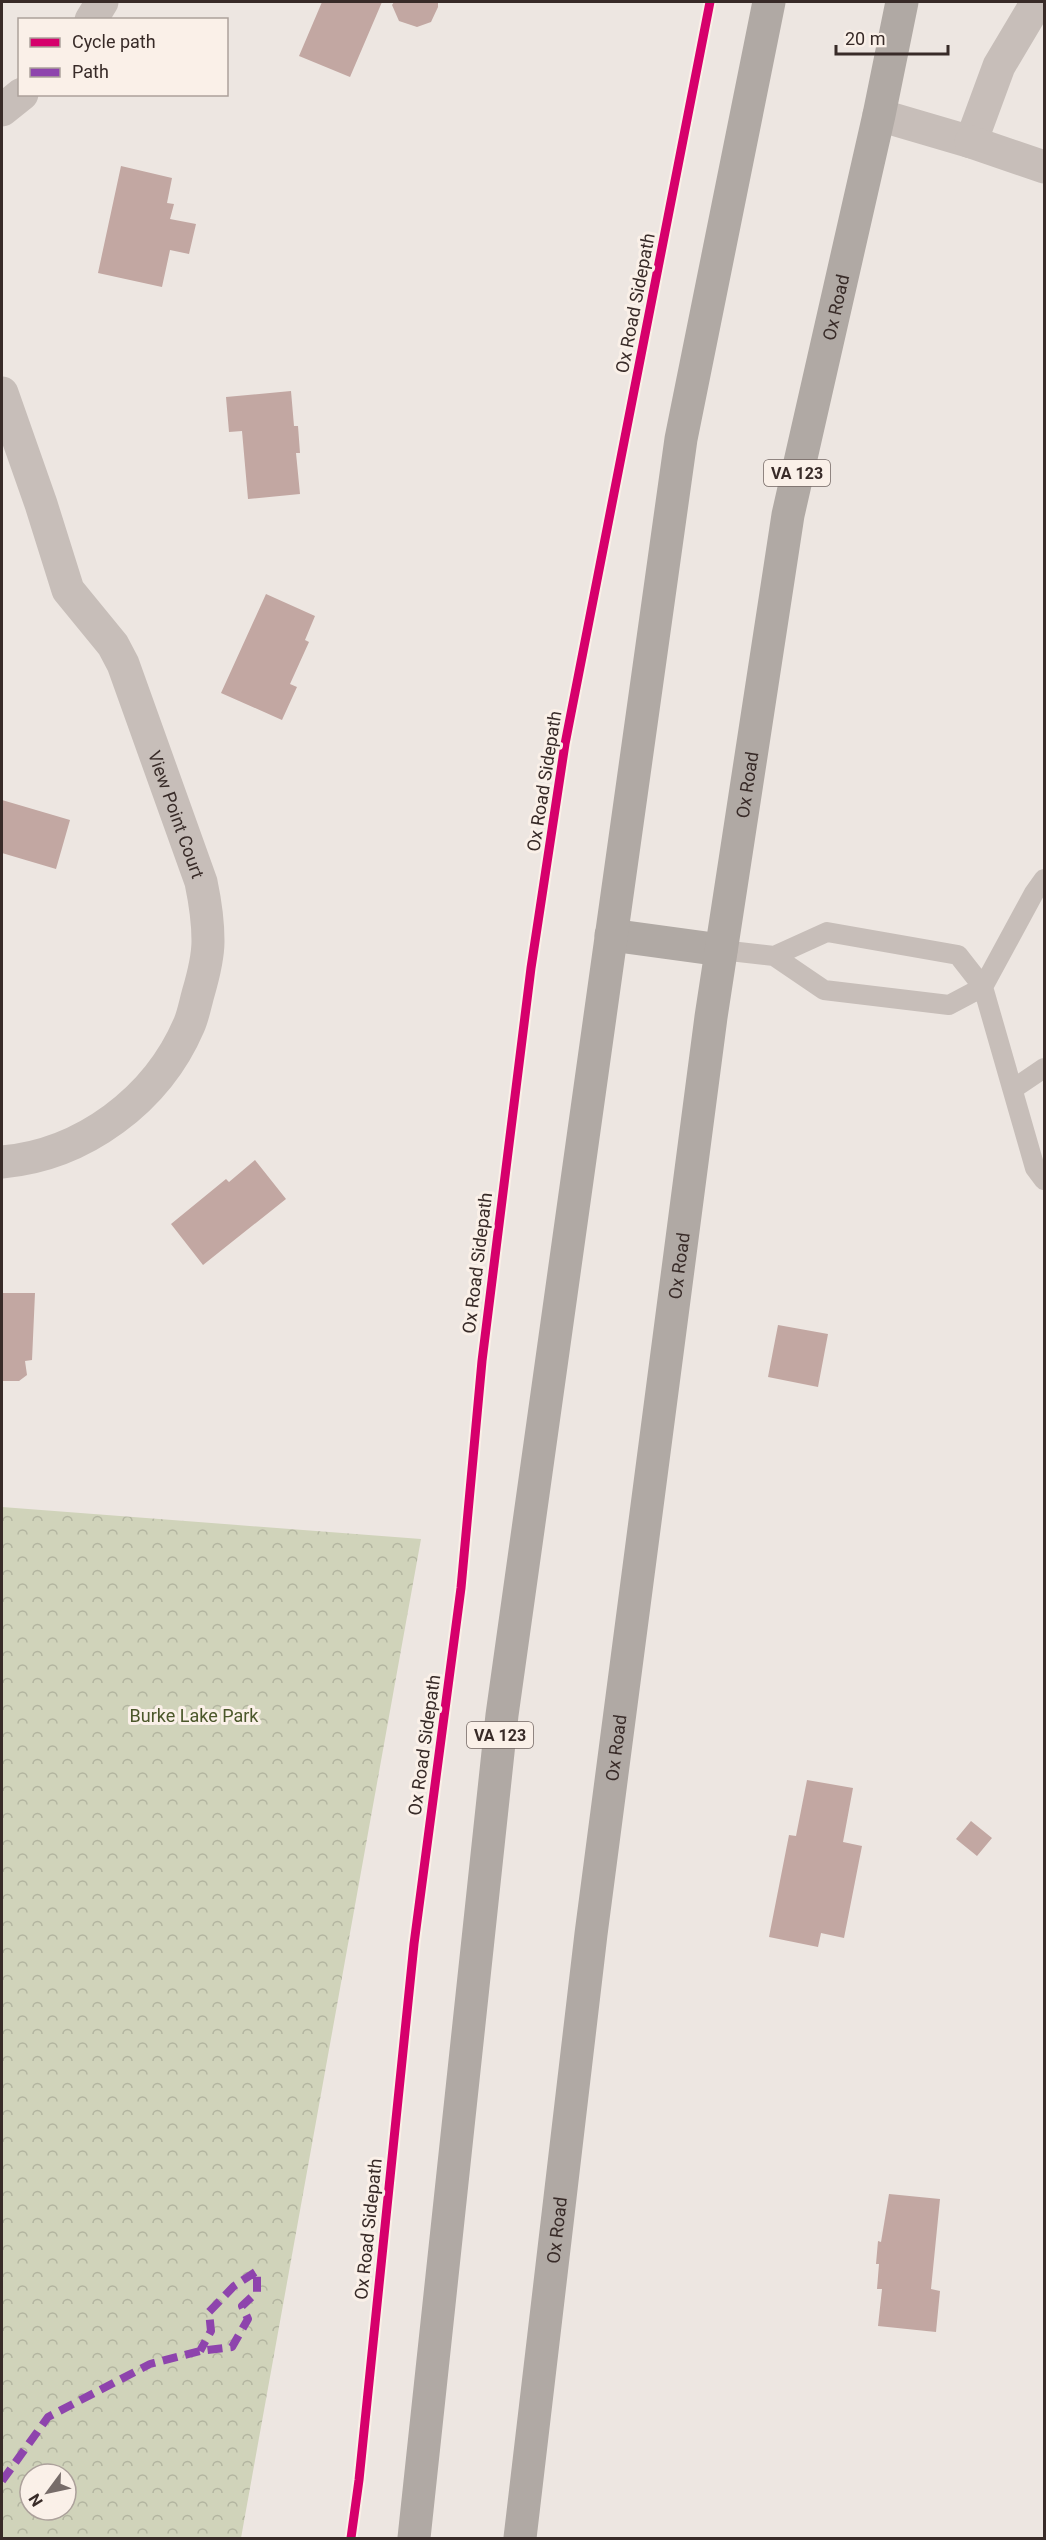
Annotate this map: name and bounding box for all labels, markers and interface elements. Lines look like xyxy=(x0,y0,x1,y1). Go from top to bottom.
legend xyxy=(18,18,228,96)
scale bar xyxy=(836,18,948,56)
text: 20 m xyxy=(845,28,885,49)
text: Cycle path xyxy=(72,31,156,52)
text: Path xyxy=(72,61,109,82)
street label: Ox Road Sidepath xyxy=(611,231,659,375)
street label: Ox Road xyxy=(818,272,853,342)
road number: VA 123 xyxy=(764,460,830,486)
street label: Ox Road Sidepath xyxy=(523,709,565,853)
street label: View Point Court xyxy=(144,748,209,881)
street label: Ox Road xyxy=(731,750,762,819)
street label: Ox Road Sidepath xyxy=(458,1191,496,1335)
street label: Ox Road xyxy=(664,1231,693,1300)
street label: Ox Road Sidepath xyxy=(404,1673,444,1817)
park label: Burke Lake Park xyxy=(130,1705,259,1726)
street label: Ox Road xyxy=(601,1713,630,1782)
road number: VA 123 xyxy=(467,1722,533,1748)
street label: Ox Road Sidepath xyxy=(350,2157,386,2301)
street label: Ox Road xyxy=(542,2196,571,2265)
north arrow xyxy=(18,2462,78,2522)
text: N xyxy=(25,2490,47,2510)

